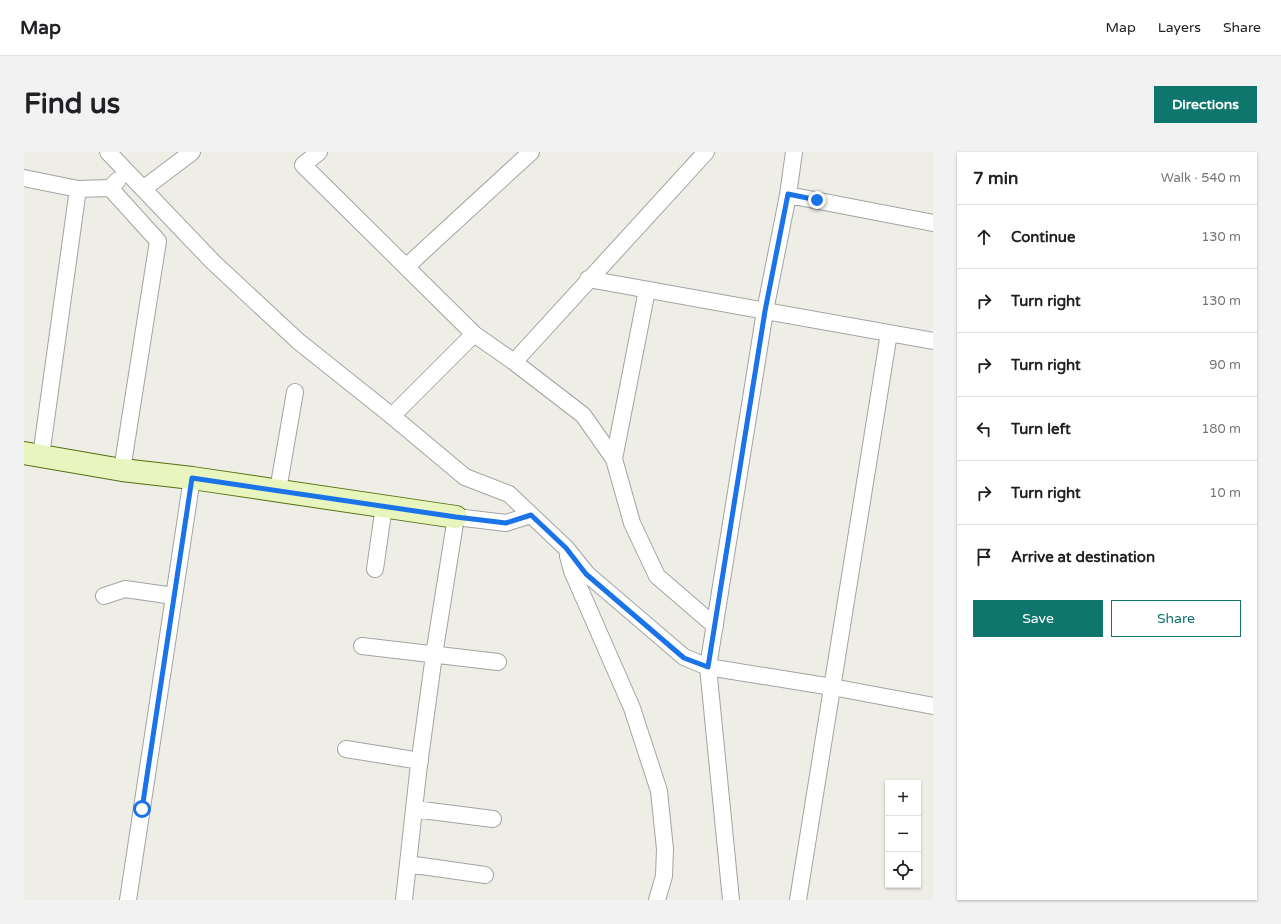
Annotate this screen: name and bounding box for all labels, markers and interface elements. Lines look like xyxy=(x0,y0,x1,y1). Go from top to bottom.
text: Map xyxy=(20,17,61,39)
text: Map xyxy=(1106,19,1136,36)
text: Layers xyxy=(1158,19,1201,36)
text: Share xyxy=(1223,19,1261,36)
button: Directions xyxy=(1154,86,1257,123)
text: Find us xyxy=(24,87,120,121)
text: 7 min xyxy=(973,168,1018,189)
text: Walk · 540 m xyxy=(1161,170,1241,186)
route end xyxy=(808,191,826,209)
icon: ahead xyxy=(973,226,995,248)
text: Continue xyxy=(1011,228,1075,246)
text: 130 m xyxy=(1201,229,1241,245)
icon: right xyxy=(973,290,995,312)
text: Turn right xyxy=(1011,292,1081,310)
text: 130 m xyxy=(1201,293,1241,309)
icon: right xyxy=(973,354,995,376)
text: Turn right xyxy=(1011,356,1081,374)
text: 90 m xyxy=(1209,357,1241,373)
icon: left xyxy=(973,418,995,440)
text: Turn left xyxy=(1011,420,1071,438)
text: 180 m xyxy=(1201,421,1241,437)
icon: right xyxy=(973,482,995,504)
text: Turn right xyxy=(1011,484,1081,502)
text: 10 m xyxy=(1209,485,1241,501)
icon: arrive xyxy=(973,546,995,568)
text: Arrive at destination xyxy=(1011,548,1155,566)
button: Save xyxy=(973,600,1103,637)
button: Share xyxy=(1111,600,1241,637)
map controls xyxy=(885,780,921,888)
button: + xyxy=(885,780,921,816)
route start xyxy=(133,800,151,818)
button: − xyxy=(885,816,921,852)
button: locate xyxy=(885,852,921,888)

